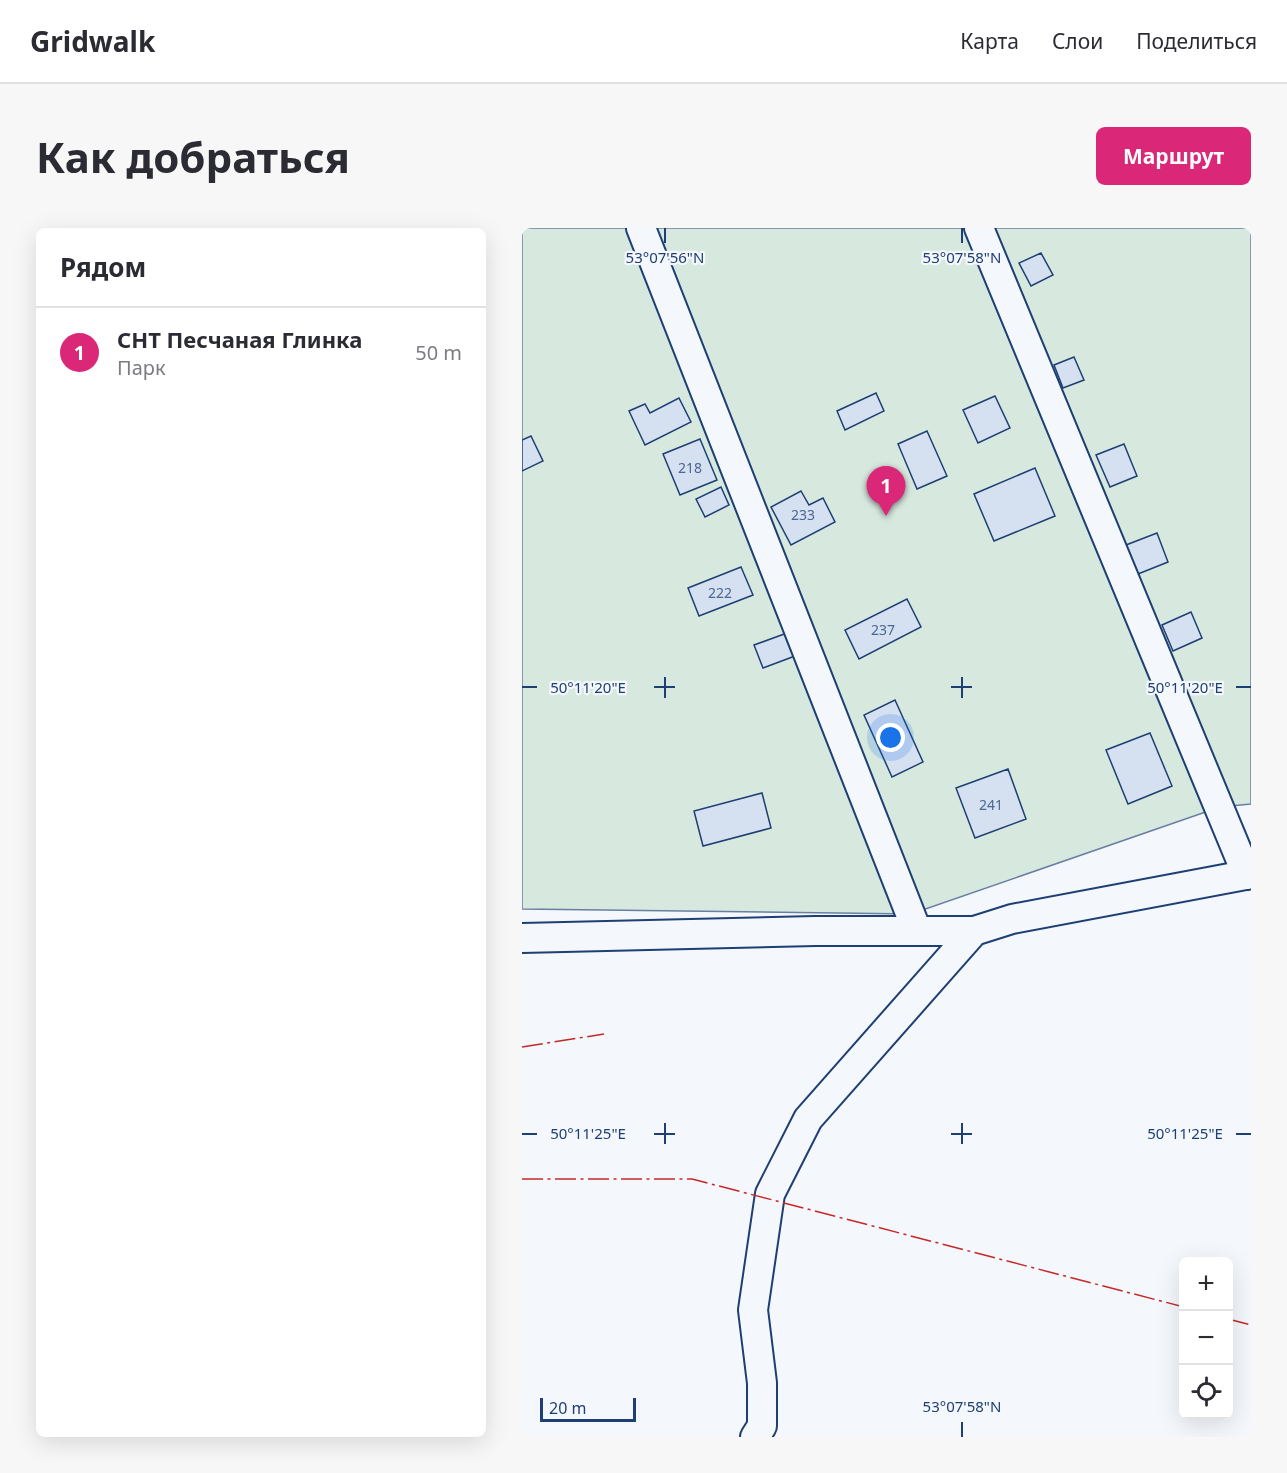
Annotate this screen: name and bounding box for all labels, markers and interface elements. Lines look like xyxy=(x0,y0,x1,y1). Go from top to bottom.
text: Gridwalk xyxy=(30,22,155,60)
text: Карта xyxy=(960,27,1019,55)
text: Слои xyxy=(1052,27,1103,55)
text: Поделиться xyxy=(1136,27,1257,55)
button: Маршрут xyxy=(1096,127,1251,185)
text: Как добраться xyxy=(36,128,350,185)
text: 53°07'56"N xyxy=(626,247,704,267)
text: 53°07'58"N xyxy=(923,247,1001,267)
text: Рядом xyxy=(60,249,146,285)
text: СНТ Песчаная Глинка xyxy=(117,324,362,354)
text: 1 xyxy=(74,339,85,366)
text: 50 m xyxy=(415,339,462,366)
text: Парк xyxy=(117,354,166,381)
house number: 218 xyxy=(678,458,702,477)
pin: 1 xyxy=(866,466,906,516)
house number: 233 xyxy=(791,505,815,524)
house number: 222 xyxy=(708,583,732,602)
house number: 237 xyxy=(871,620,895,639)
text: 50°11'20"E xyxy=(550,677,626,697)
text: 50°11'20"E xyxy=(1147,677,1223,697)
your location xyxy=(876,723,905,752)
house number: 241 xyxy=(979,795,1003,814)
text: 50°11'25"E xyxy=(550,1123,626,1143)
text: 50°11'25"E xyxy=(1147,1123,1223,1143)
map controls xyxy=(1179,1257,1233,1419)
button: + xyxy=(1179,1257,1233,1311)
button: − xyxy=(1179,1311,1233,1365)
button: locate xyxy=(1179,1365,1233,1419)
scale bar xyxy=(540,1395,636,1422)
text: 53°07'58"N xyxy=(923,1396,1001,1416)
text: 20 m xyxy=(549,1397,586,1419)

